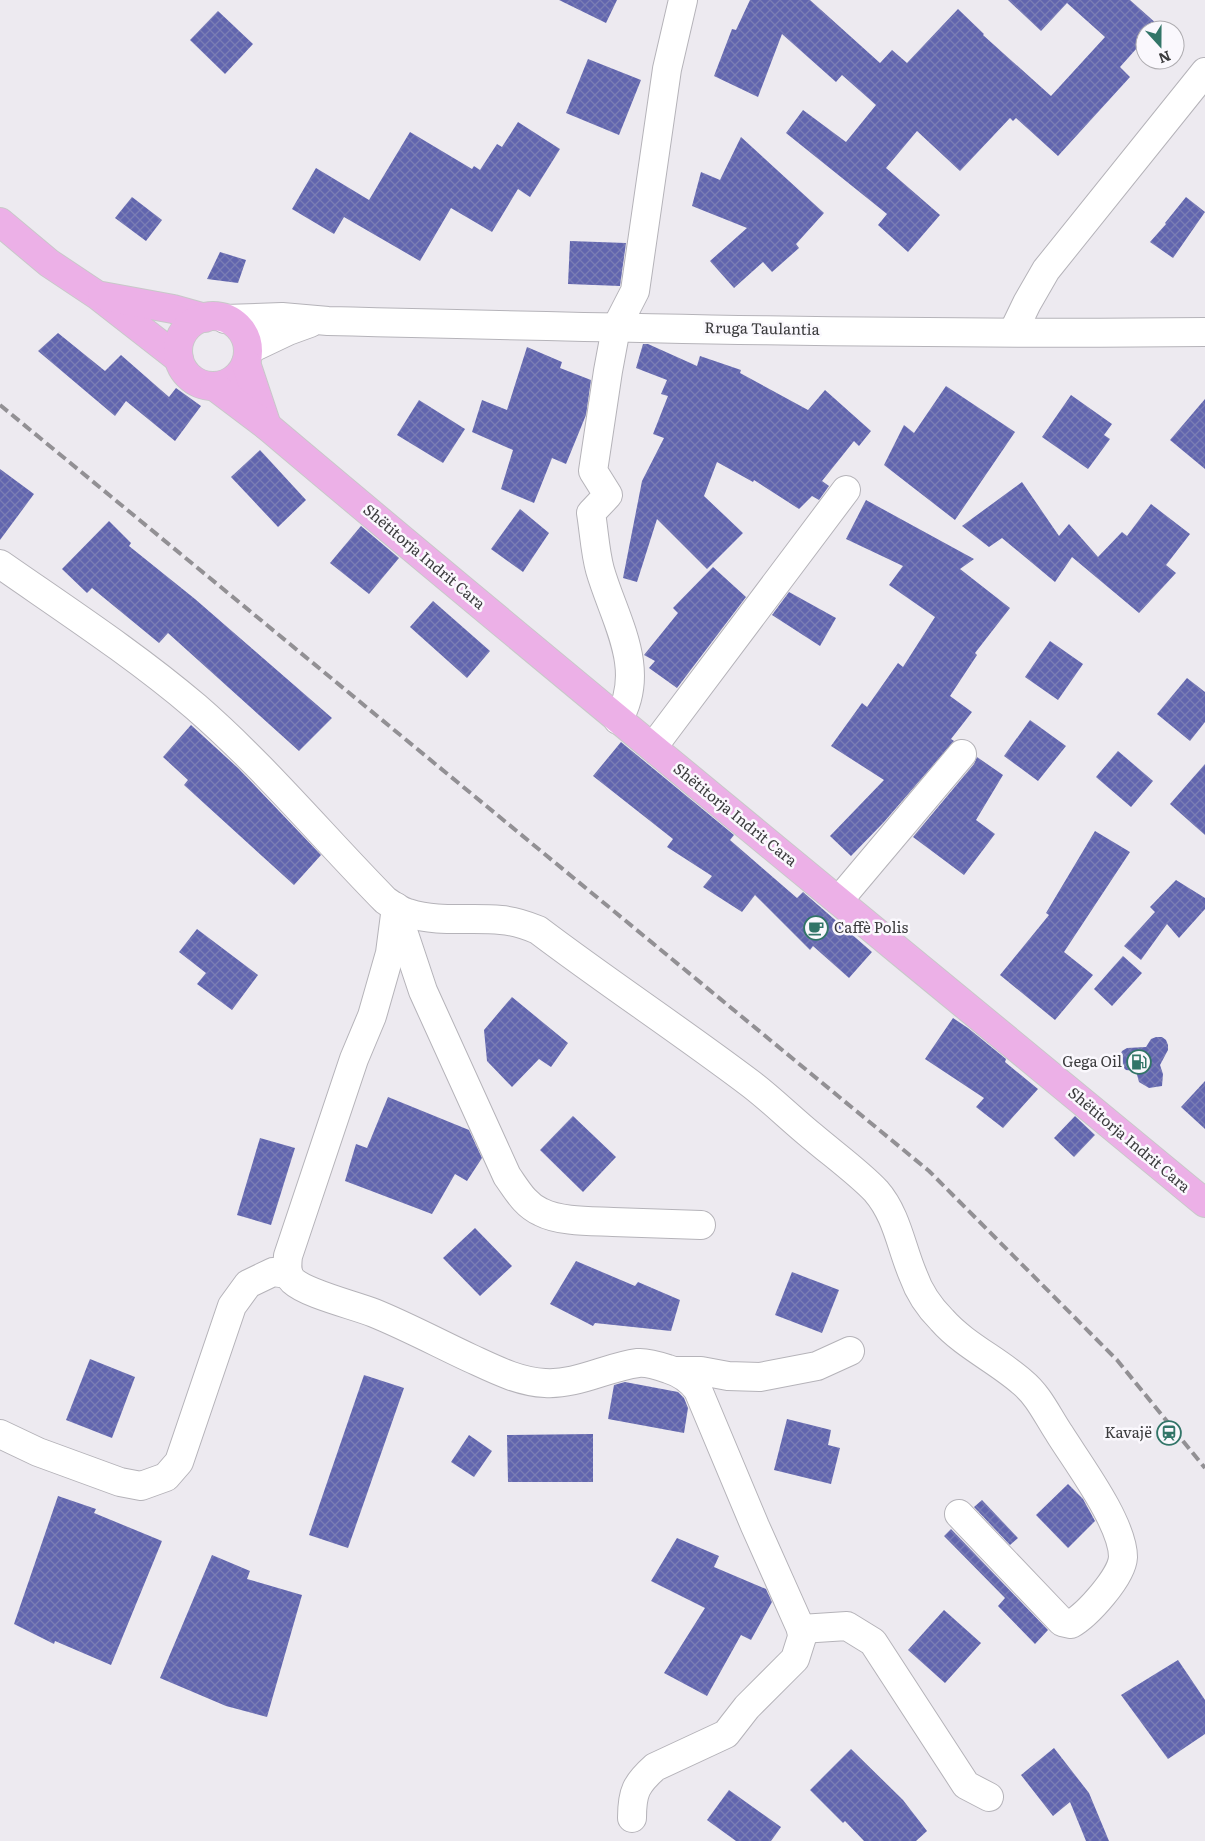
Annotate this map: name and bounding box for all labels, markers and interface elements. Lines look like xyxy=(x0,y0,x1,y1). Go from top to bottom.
north arrow xyxy=(1135,20,1185,70)
text: N xyxy=(1156,47,1174,70)
street label: Rruga Taulantia xyxy=(704,315,821,340)
street label: Shëtitorja Indrit Cara xyxy=(359,498,492,615)
street label: Shëtitorja Indrit Cara xyxy=(669,757,804,872)
cafe icon: Caffè Polis xyxy=(803,915,829,941)
place label: Caffè Polis xyxy=(834,915,908,938)
place label: Gega Oil xyxy=(1062,1049,1122,1072)
fuel station icon: Gega Oil xyxy=(1126,1049,1152,1075)
street label: Shëtitorja Indrit Cara xyxy=(1064,1081,1197,1198)
place label: Kavajë xyxy=(1104,1420,1152,1443)
station icon: Kavajë xyxy=(1156,1420,1182,1446)

